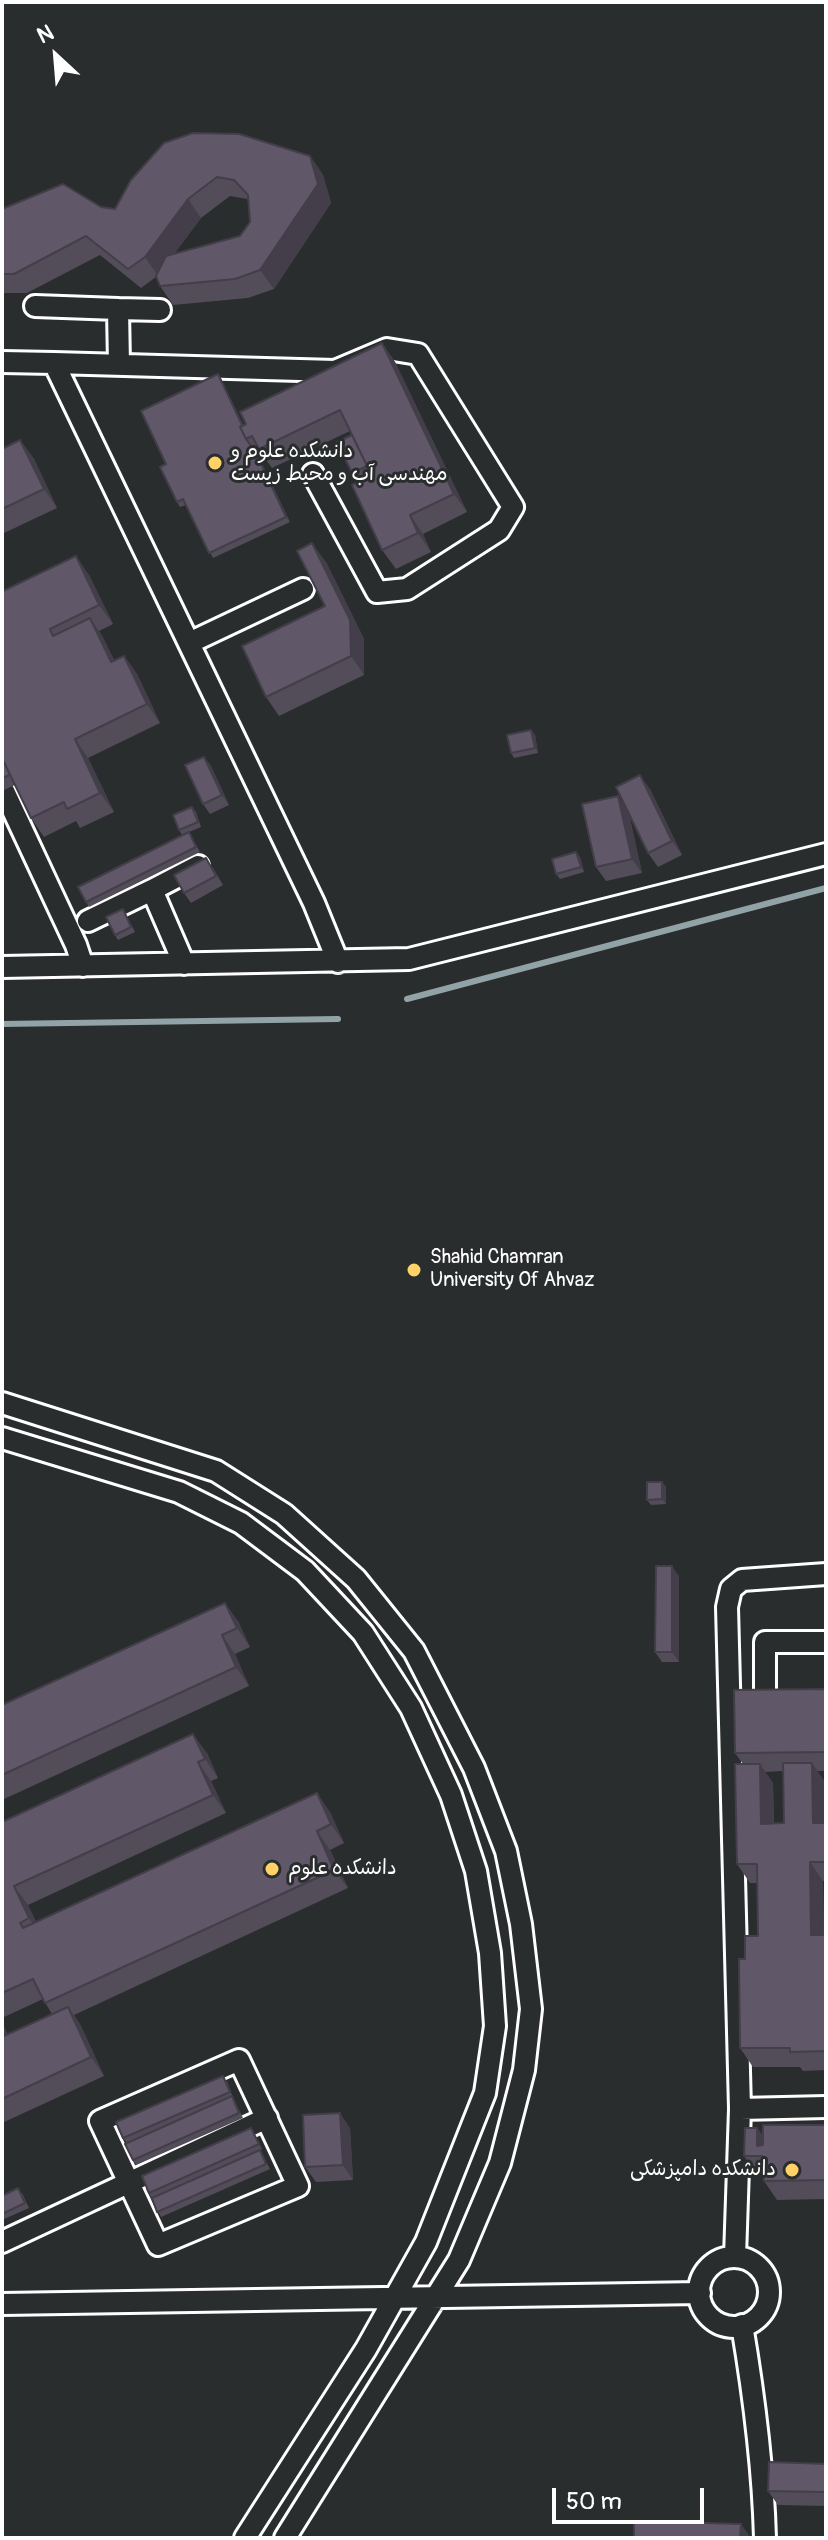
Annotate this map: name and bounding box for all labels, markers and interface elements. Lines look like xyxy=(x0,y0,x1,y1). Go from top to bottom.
north arrow xyxy=(16,16,96,96)
text: N xyxy=(33,19,58,50)
place label: دانشکده علوم و مهندسی آب و محیط زیست xyxy=(231,440,447,487)
marker: دانشکده علوم و مهندسی آب و محیط زیست xyxy=(206,454,224,472)
place label: Shahid Chamran University Of Ahvaz xyxy=(430,1246,594,1293)
marker: Shahid Chamran University Of Ahvaz xyxy=(405,1261,423,1279)
place label: دانشکده علوم xyxy=(288,1857,397,1881)
marker: دانشکده علوم xyxy=(263,1860,281,1878)
place label: دانشکده دامپزشکی xyxy=(630,2158,776,2182)
marker: دانشکده دامپزشکی xyxy=(783,2161,801,2179)
scale bar xyxy=(556,2472,708,2522)
text: 50 m xyxy=(566,2487,622,2516)

